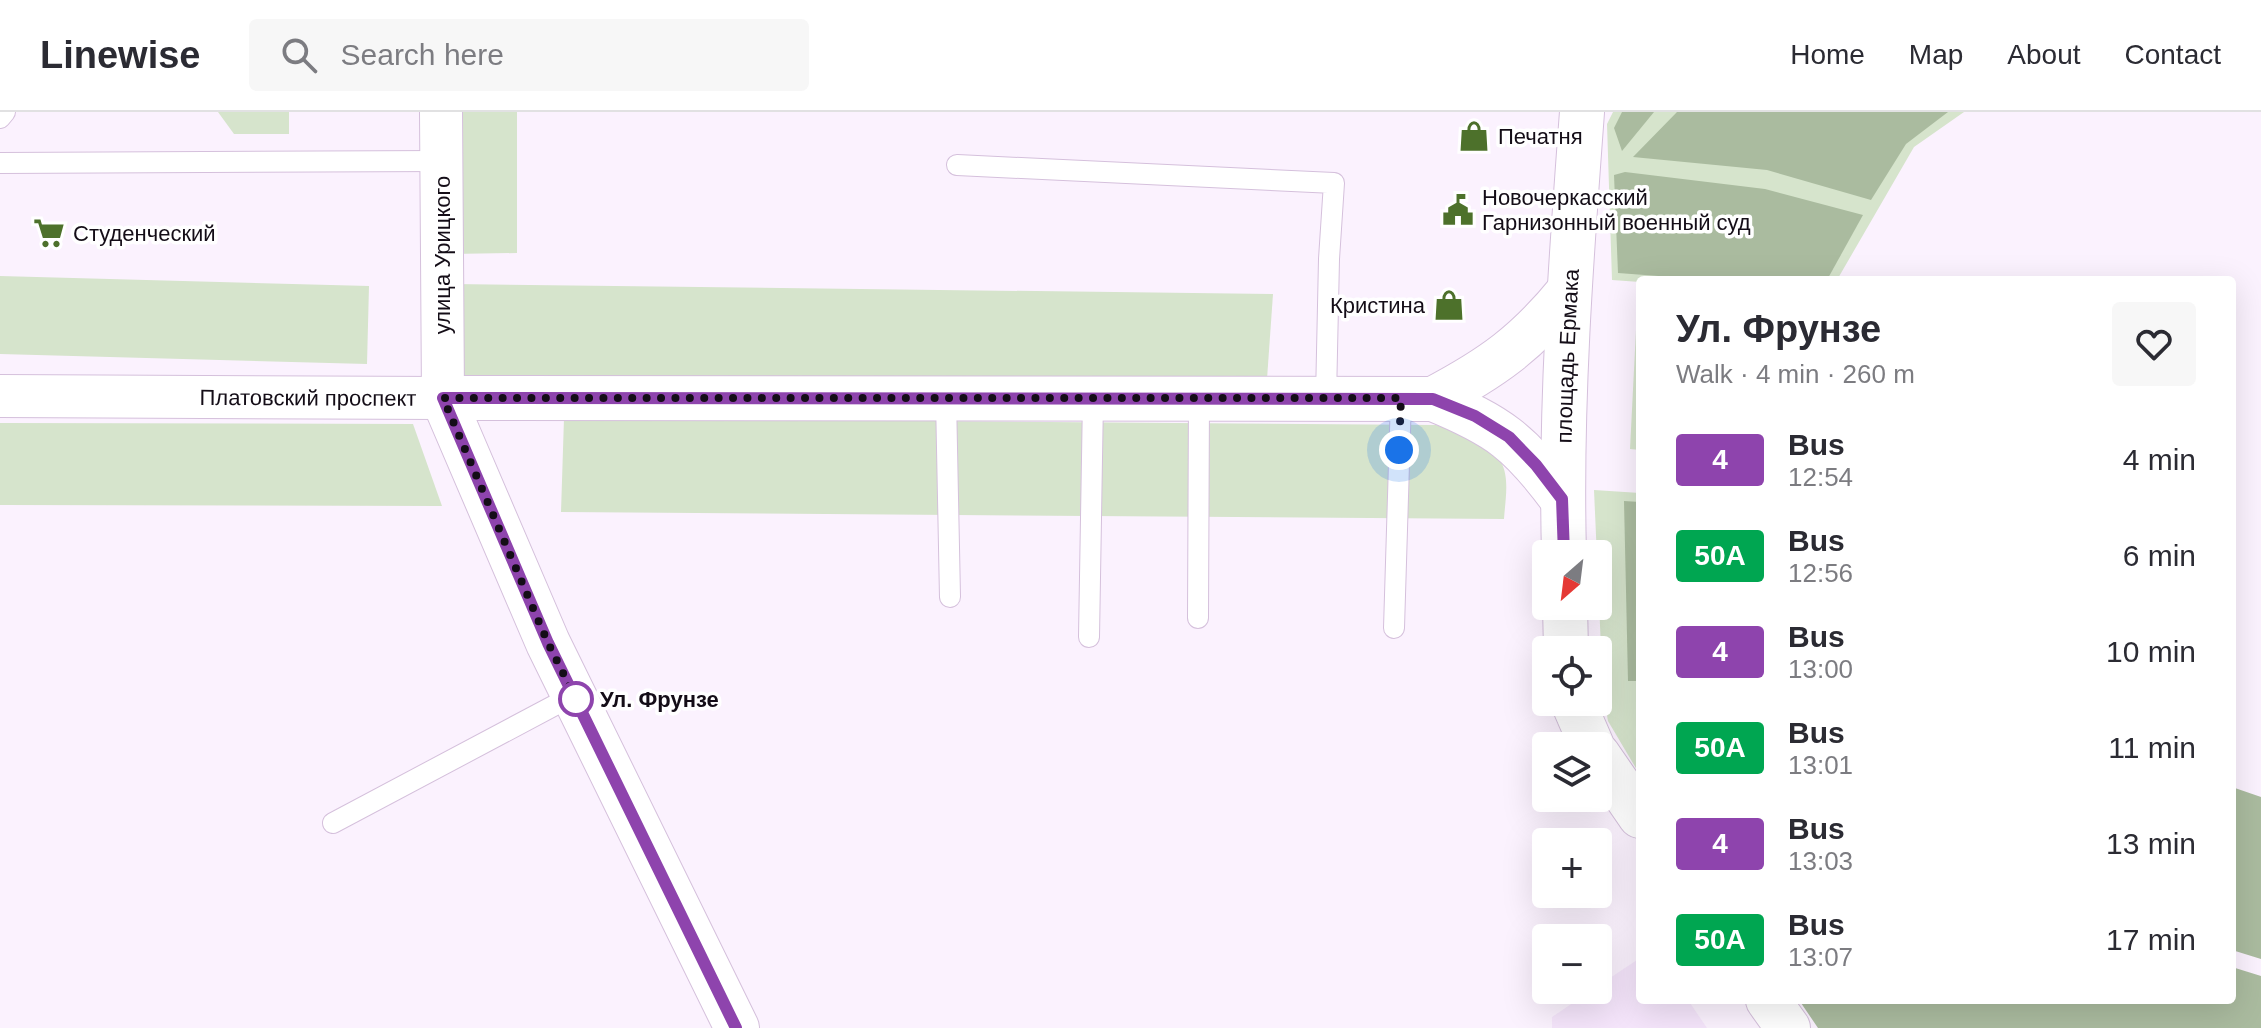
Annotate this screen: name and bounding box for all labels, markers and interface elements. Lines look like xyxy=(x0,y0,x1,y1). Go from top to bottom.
search box xyxy=(249,19,809,91)
icon: search xyxy=(277,33,321,77)
text: Linewise xyxy=(40,34,201,76)
text: Search here xyxy=(341,38,504,71)
text: Home xyxy=(1790,39,1865,70)
text: Map xyxy=(1909,39,1963,70)
text: About xyxy=(2007,39,2081,70)
text: Contact xyxy=(2125,39,2221,70)
shop icon: Печатня xyxy=(1457,119,1491,153)
place label: Печатня xyxy=(1498,124,1583,149)
street label: улица Урицкого xyxy=(430,176,455,334)
place label: Новочеркасский Гарнизонный военный суд xyxy=(1482,185,1751,235)
public building icon: Новочеркасский Гарнизонный военный суд xyxy=(1441,193,1475,227)
supermarket icon: Студенческий xyxy=(32,216,66,250)
place label: Студенческий xyxy=(73,221,216,246)
street label: площадь Ермака xyxy=(1552,267,1584,444)
shop icon: Кристина xyxy=(1432,288,1466,322)
place label: Кристина xyxy=(1330,293,1426,318)
button: heart xyxy=(2112,302,2196,386)
text: Ул. Фрунзе xyxy=(1676,308,1881,350)
text: Walk · 4 min · 260 m xyxy=(1676,359,1915,389)
street label: Платовский проспект xyxy=(200,385,416,411)
text: Bus xyxy=(1788,428,1845,461)
your location xyxy=(1379,430,1419,470)
text: 4 min xyxy=(2123,443,2196,476)
text: 4 xyxy=(1712,444,1728,475)
text: 12:54 xyxy=(1788,462,1853,492)
text: Bus xyxy=(1788,524,1845,557)
text: 6 min xyxy=(2123,539,2196,572)
north arrow xyxy=(1532,540,1612,620)
map controls xyxy=(1532,540,1612,1004)
text: 50А xyxy=(1694,540,1746,571)
text: 12:56 xyxy=(1788,558,1853,588)
text: Bus xyxy=(1788,620,1845,653)
text: 10 min xyxy=(2106,635,2196,668)
button: locate xyxy=(1532,636,1612,716)
text: 4 xyxy=(1712,636,1728,667)
text: 13:00 xyxy=(1788,654,1853,684)
marker: Ул. Фрунзе xyxy=(559,682,593,716)
place label: Ул. Фрунзе xyxy=(600,687,719,712)
text: Bus xyxy=(1788,716,1845,749)
text: 11 min xyxy=(2108,731,2196,764)
button: layers xyxy=(1532,732,1612,812)
text: 50А xyxy=(1694,732,1746,763)
text: 13:01 xyxy=(1788,750,1853,780)
text: Bus xyxy=(1788,812,1845,845)
text: 13 min xyxy=(2106,827,2196,860)
button: + xyxy=(1532,828,1612,908)
text: 4 xyxy=(1712,828,1728,859)
text: 13:03 xyxy=(1788,846,1853,876)
text: Bus xyxy=(1788,908,1845,941)
text: 17 min xyxy=(2106,923,2196,956)
button: − xyxy=(1532,924,1612,1004)
text: 50А xyxy=(1694,924,1746,955)
text: 13:07 xyxy=(1788,942,1853,972)

